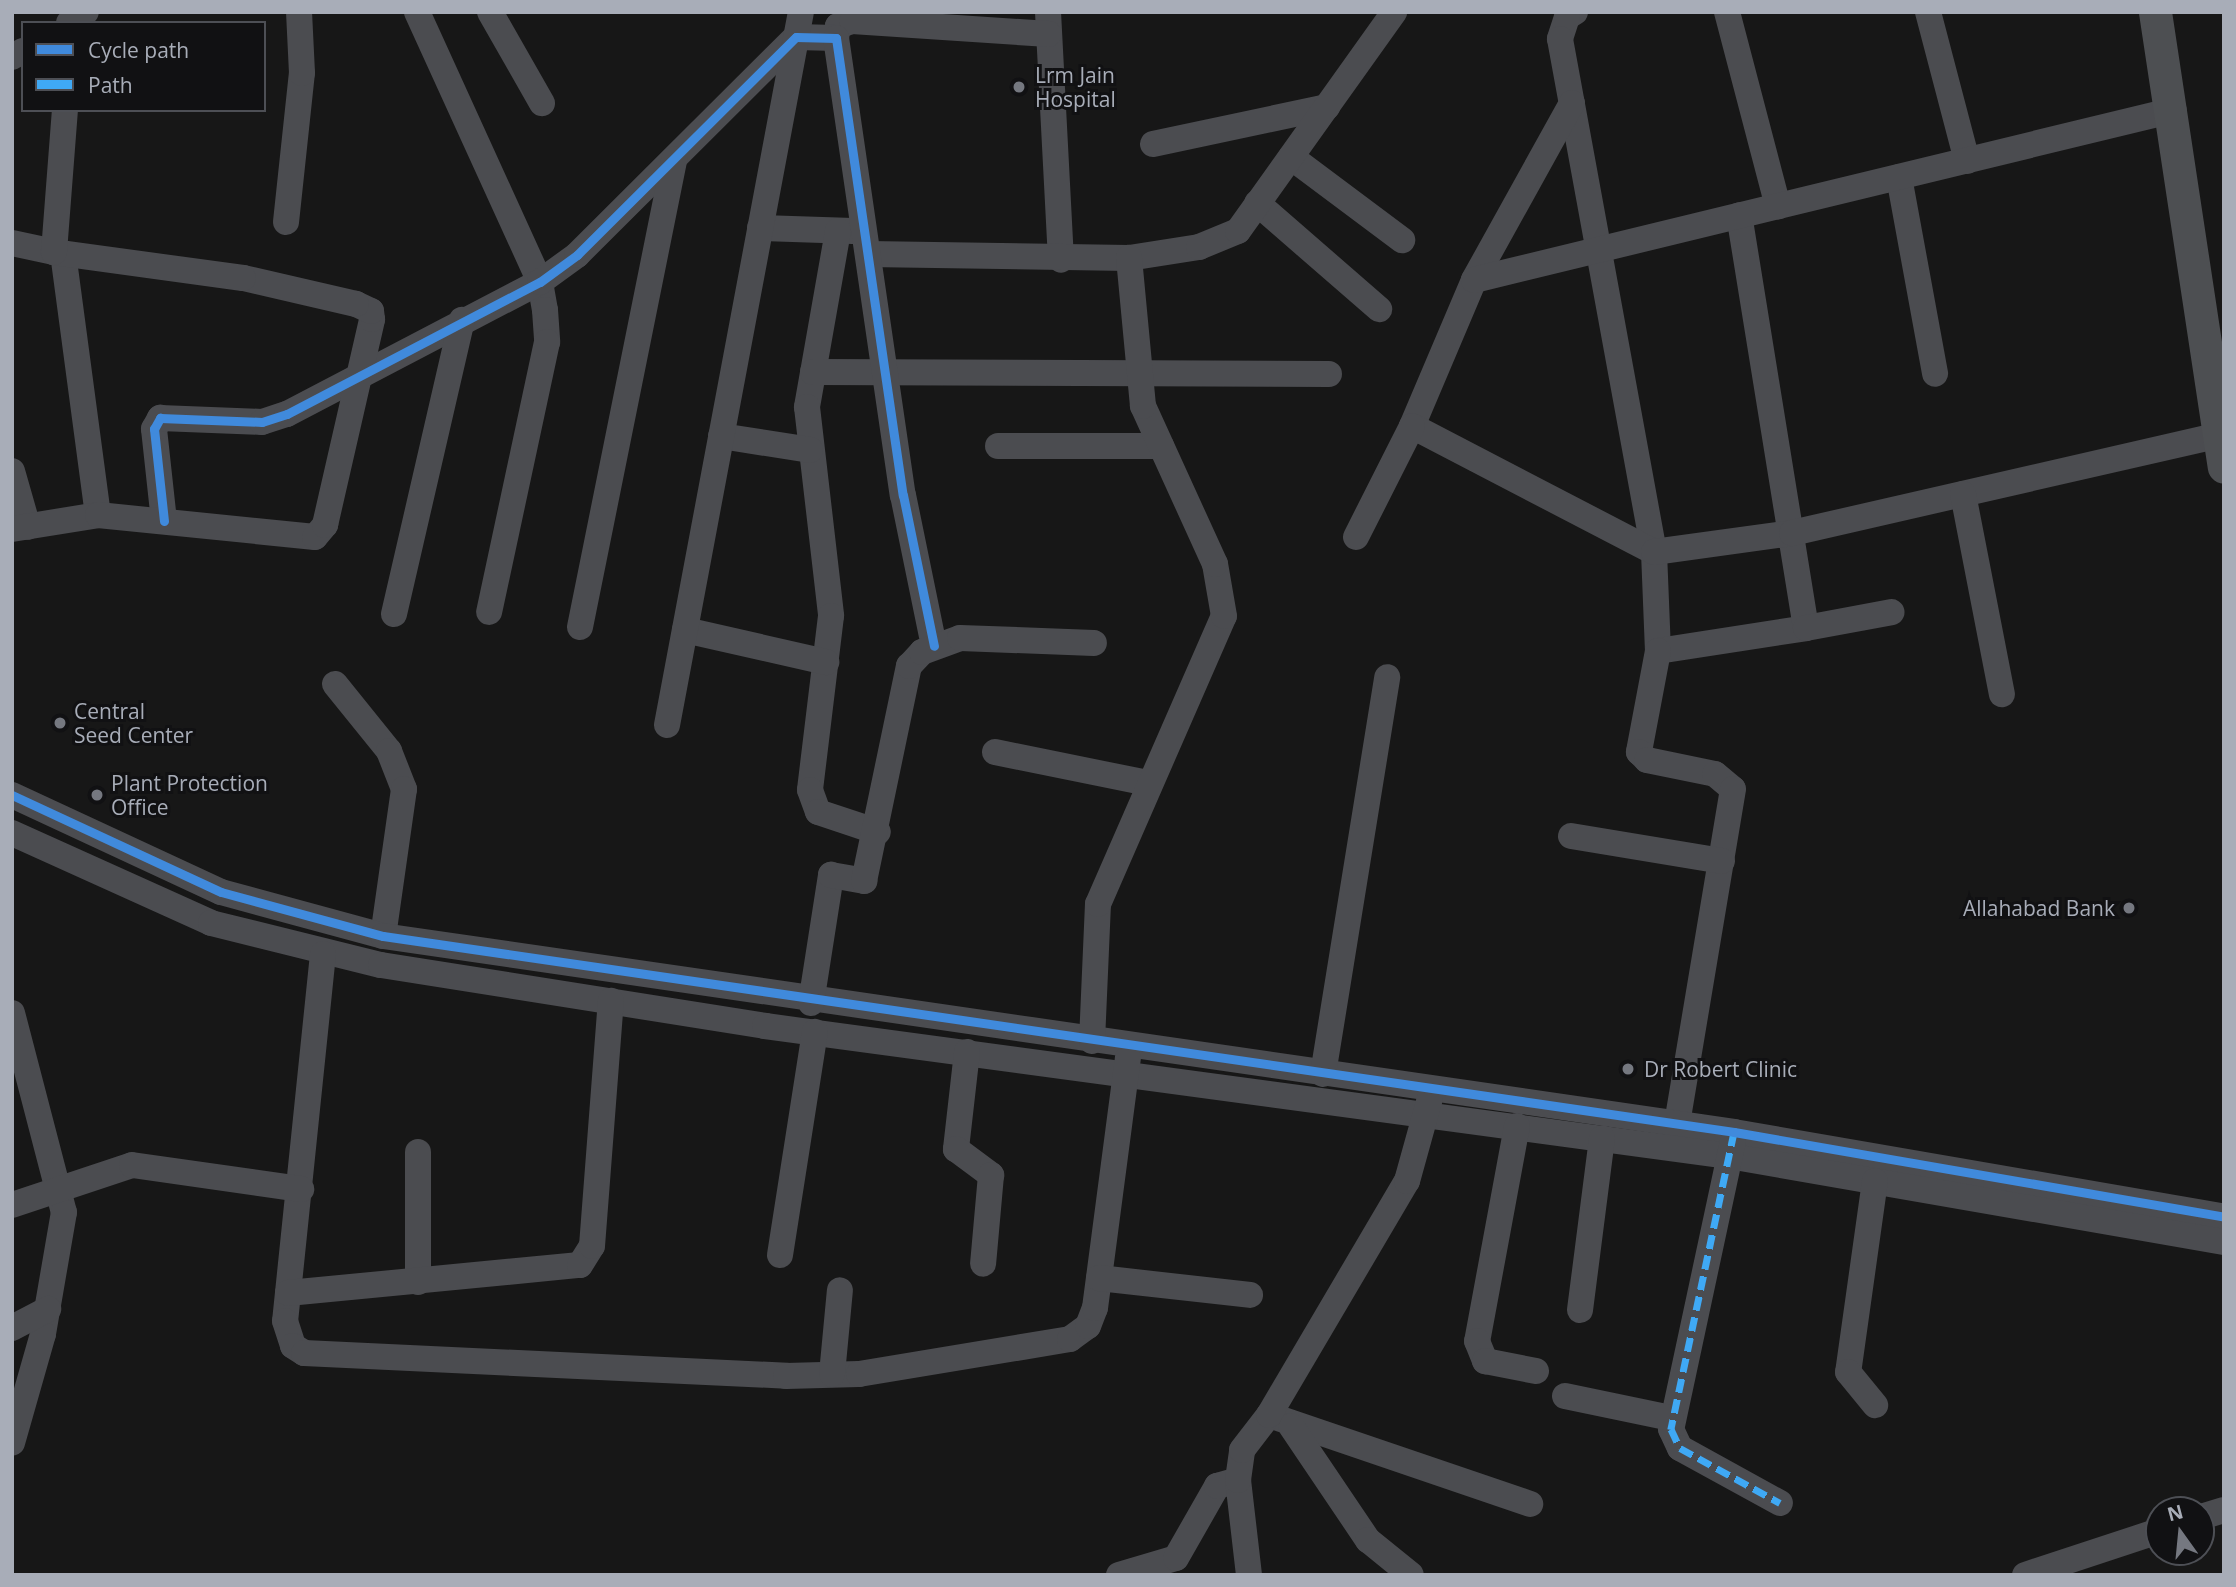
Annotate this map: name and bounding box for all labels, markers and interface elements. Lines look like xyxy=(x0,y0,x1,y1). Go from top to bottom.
legend xyxy=(21,21,266,112)
text: Cycle path xyxy=(88,36,189,64)
place label: Lrm Jain Hospital xyxy=(1035,62,1116,112)
text: Path xyxy=(88,71,133,99)
marker: Lrm Jain Hospital xyxy=(1009,77,1029,97)
place label: Central Seed Center xyxy=(74,698,193,748)
marker: Central Seed Center xyxy=(52,715,68,731)
place label: Plant Protection Office xyxy=(111,770,268,820)
marker: Plant Protection Office xyxy=(89,787,105,803)
place label: Allahabad Bank xyxy=(1963,895,2115,921)
marker: Allahabad Bank xyxy=(2121,900,2137,916)
place label: Dr Robert Clinic xyxy=(1644,1056,1797,1082)
marker: Dr Robert Clinic xyxy=(1618,1059,1638,1079)
north arrow xyxy=(2145,1496,2215,1566)
text: N xyxy=(2164,1498,2186,1527)

